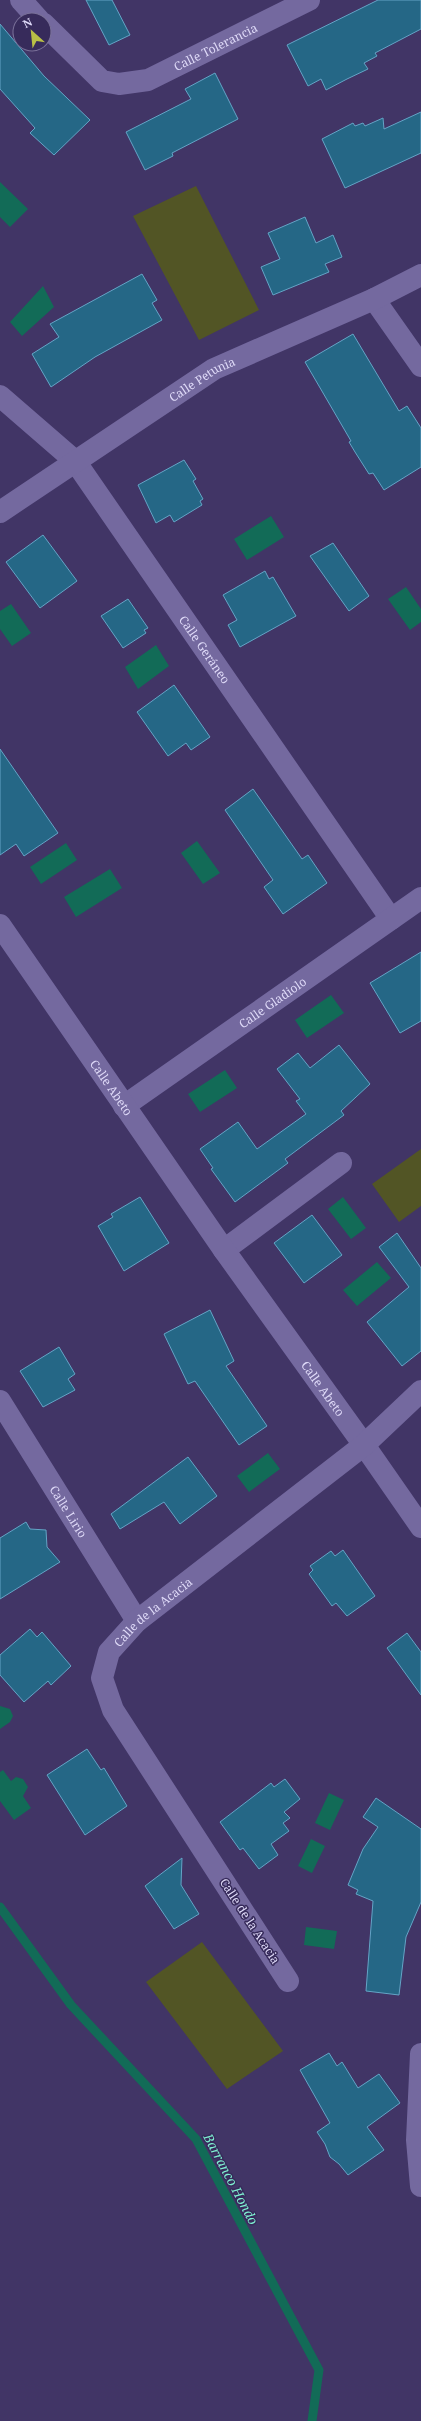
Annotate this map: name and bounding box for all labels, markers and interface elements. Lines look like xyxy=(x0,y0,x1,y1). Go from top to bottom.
north arrow xyxy=(12,12,52,52)
text: N xyxy=(20,14,35,31)
street label: Calle Tolerancia xyxy=(171,18,260,75)
street label: Calle Petunia xyxy=(165,352,238,405)
street label: Calle Geráneo xyxy=(175,612,235,687)
street label: Calle Gladiolo xyxy=(235,972,310,1032)
street label: Calle Abeto xyxy=(86,1056,137,1119)
street label: Calle Abeto xyxy=(298,1357,349,1420)
street label: Calle Lirio xyxy=(46,1482,92,1541)
street label: Calle de la Acacia xyxy=(109,1573,196,1650)
street label: Calle de la Acacia xyxy=(216,1875,284,1967)
water label: Barranco Hondo xyxy=(199,2129,263,2228)

